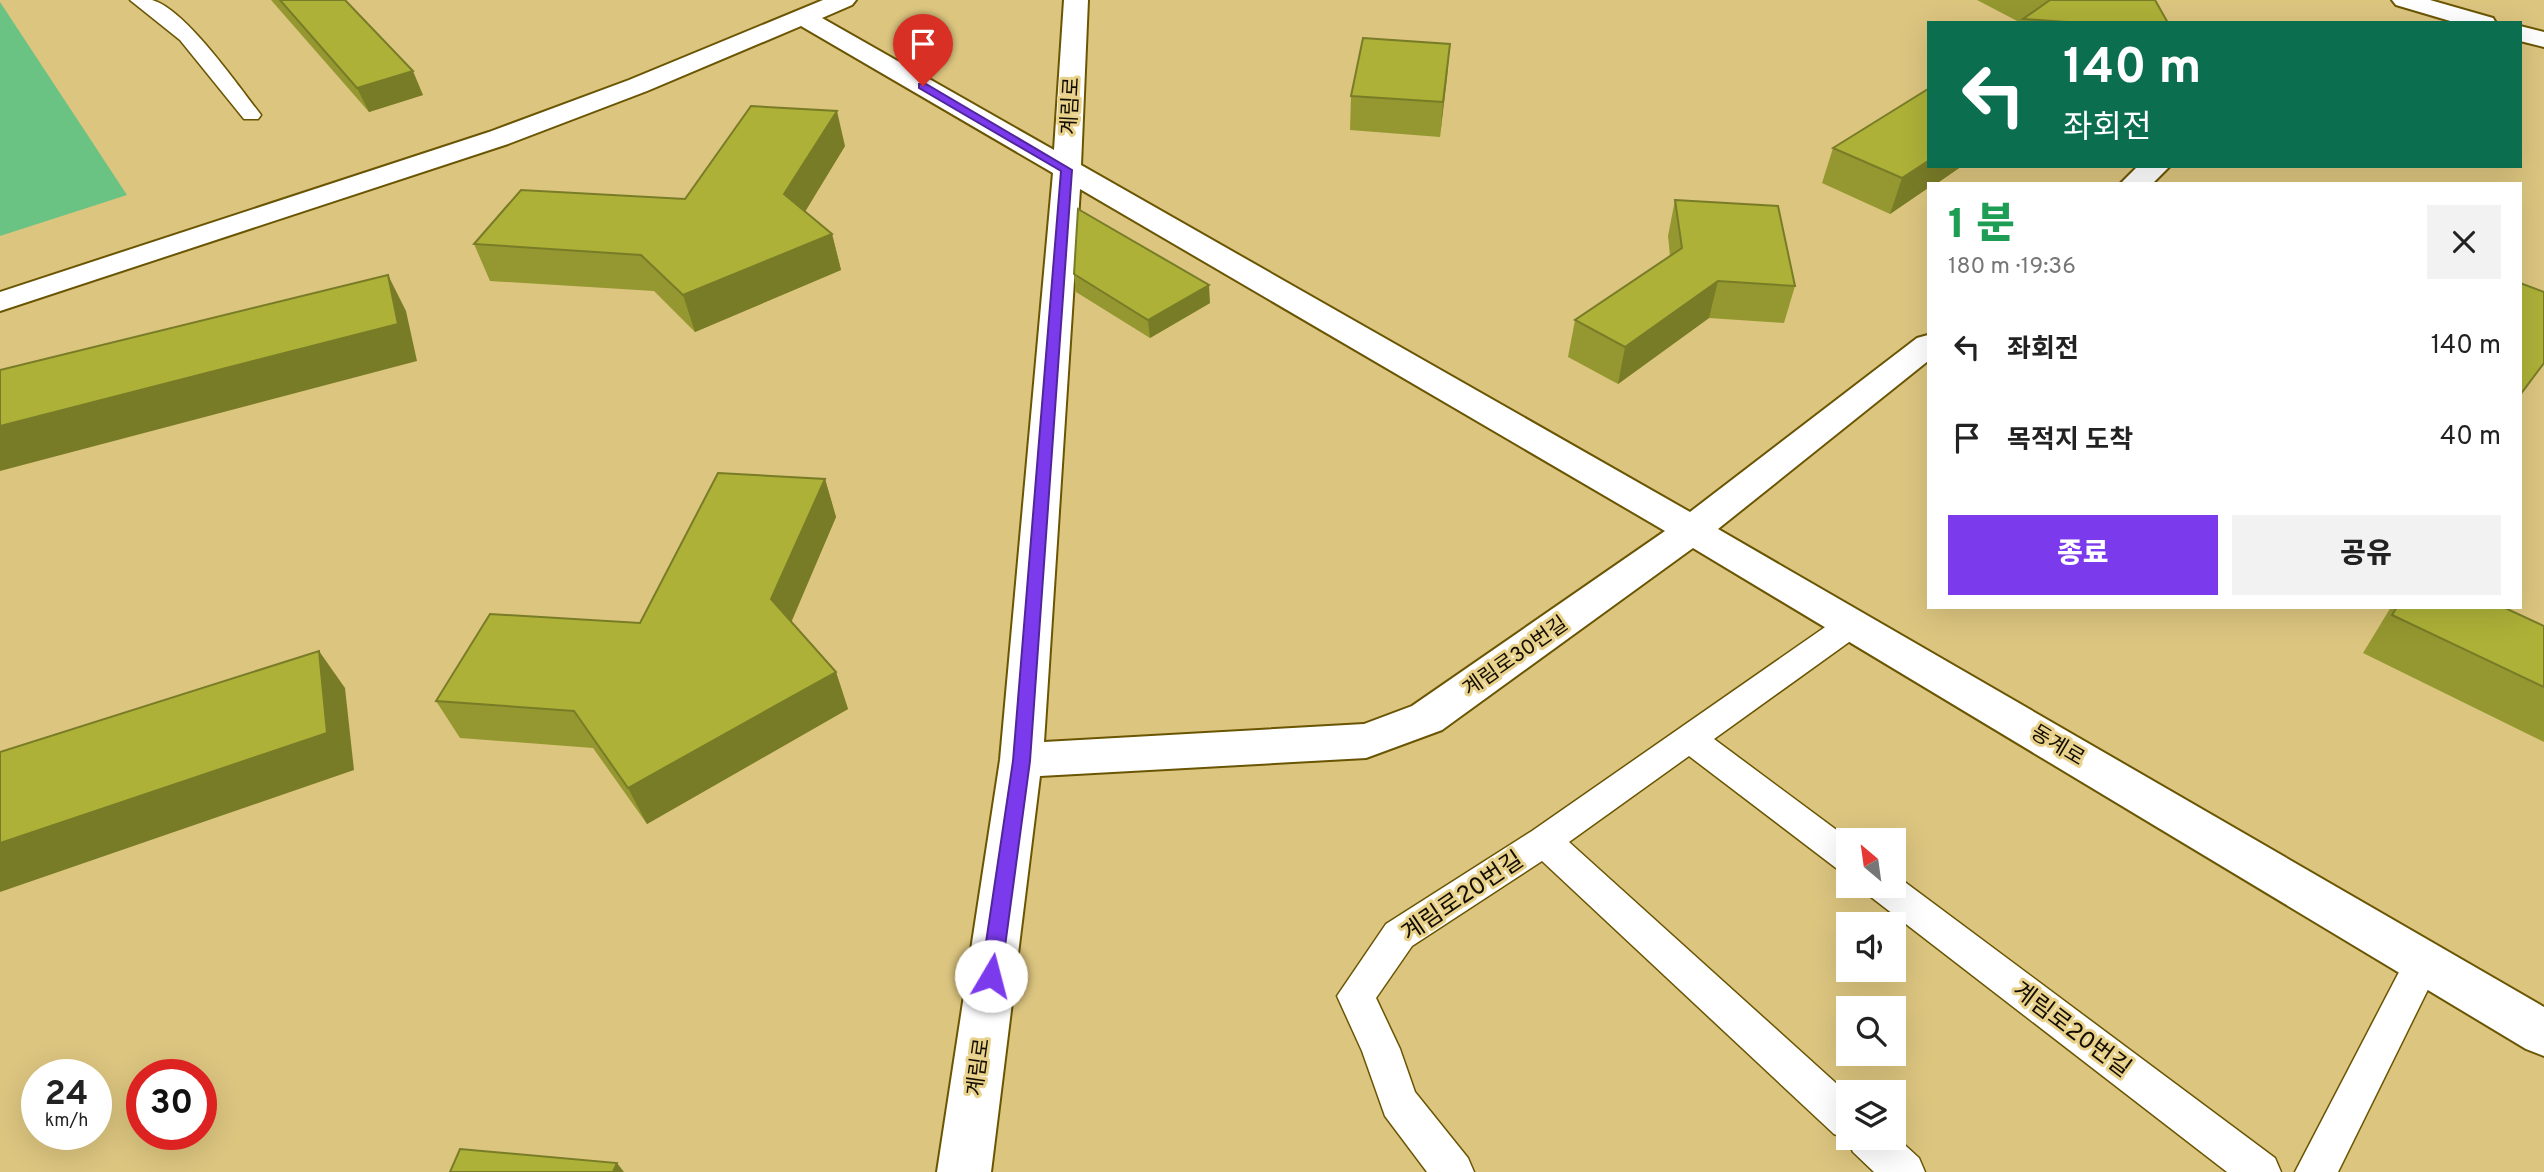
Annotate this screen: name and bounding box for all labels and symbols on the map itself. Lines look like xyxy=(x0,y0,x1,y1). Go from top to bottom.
pin xyxy=(893,14,953,86)
street label: 계림로 xyxy=(1056,76,1086,136)
street label: 계림로30번길 xyxy=(1458,611,1574,703)
street label: 동계로 xyxy=(2025,720,2089,773)
north arrow xyxy=(1836,828,1906,898)
street label: 계림로20번길 xyxy=(1396,846,1530,949)
position arrow xyxy=(954,939,1028,1013)
street label: 계림로20번길 xyxy=(2006,976,2136,1085)
street label: 계림로 xyxy=(962,1037,997,1098)
speed limit sign: 30 xyxy=(126,1059,217,1150)

